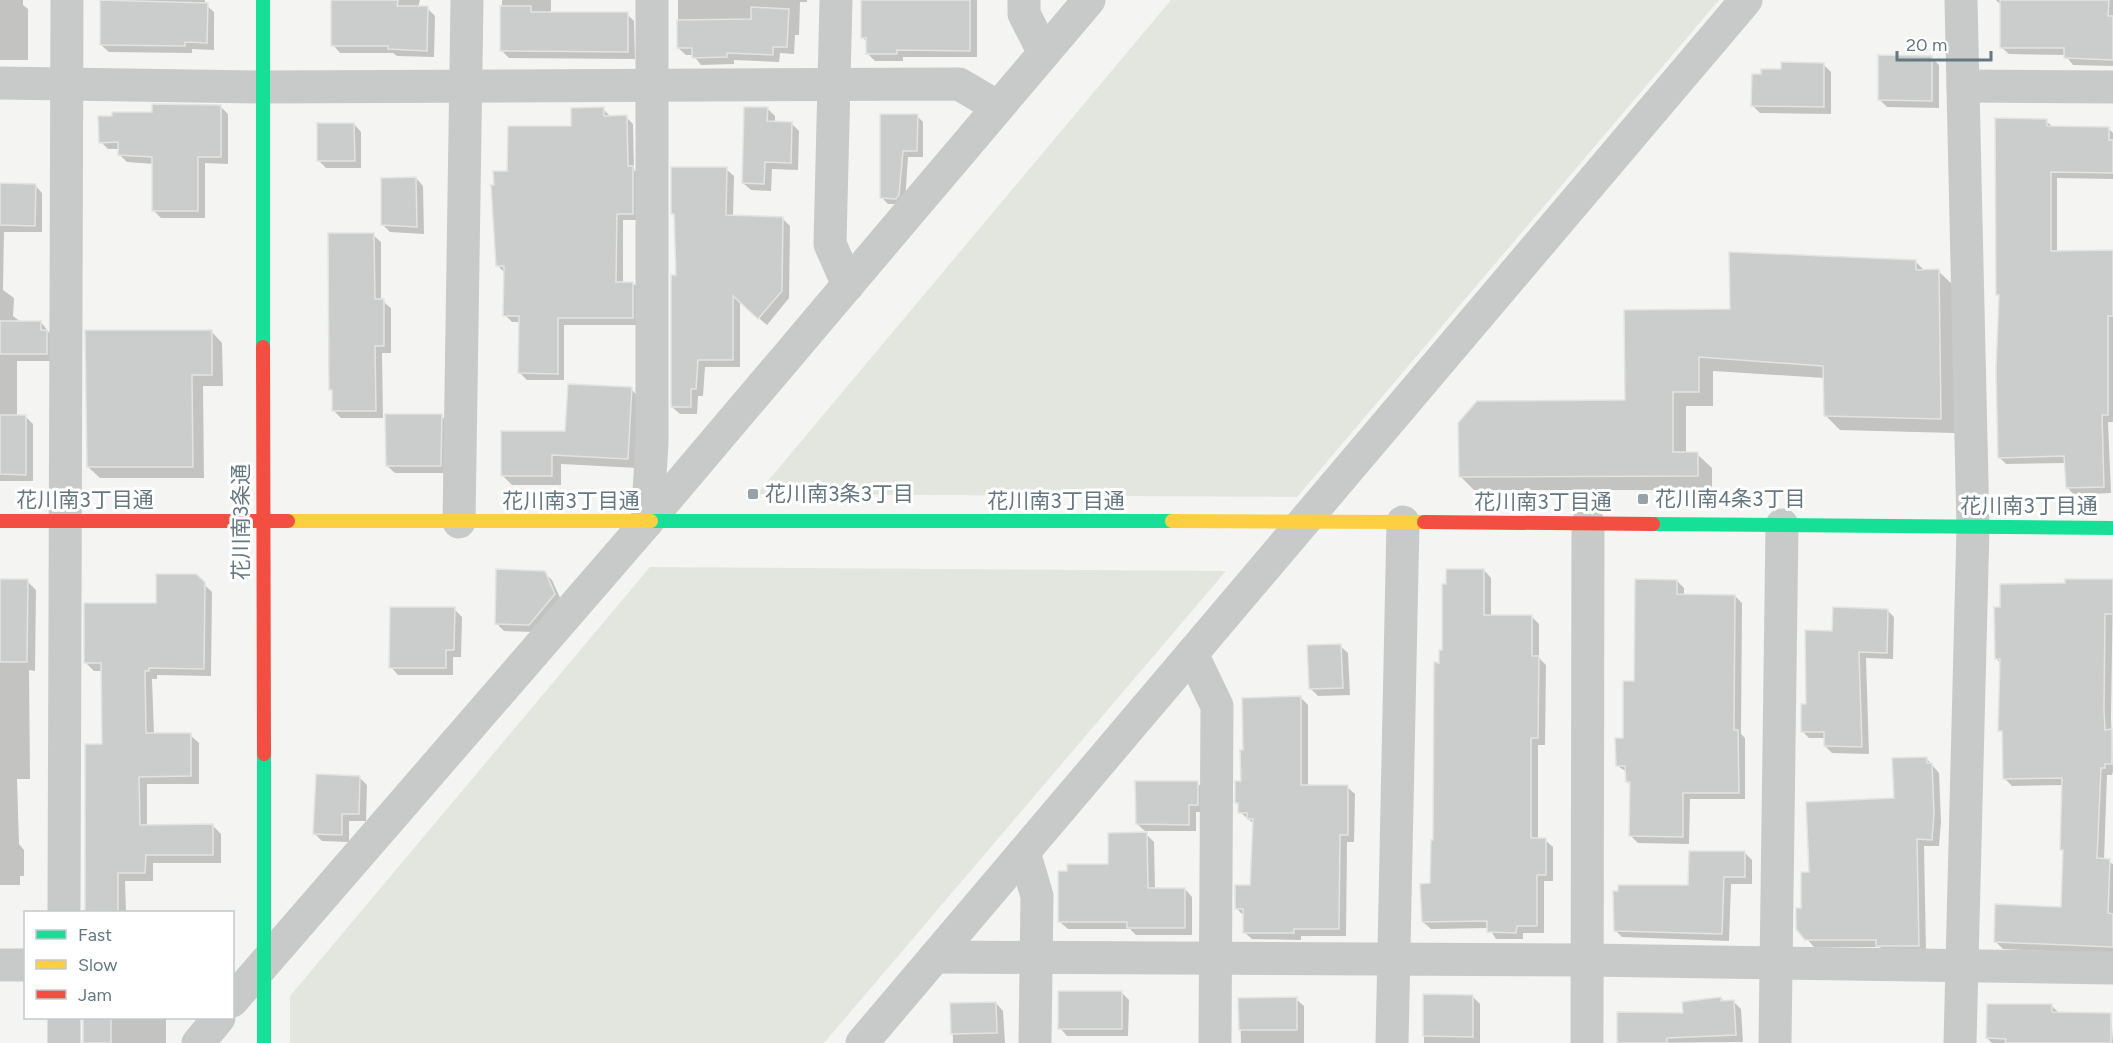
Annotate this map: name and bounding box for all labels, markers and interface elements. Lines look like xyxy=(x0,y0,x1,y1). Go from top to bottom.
scale bar xyxy=(1897,24,1992,62)
text: 20 m xyxy=(1906,34,1947,56)
street label: 花川南3条通 xyxy=(228,464,253,580)
place label: 花川南3条3丁目 xyxy=(765,481,914,506)
place label: 花川南4条3丁目 xyxy=(1655,486,1805,511)
street label: 花川南3丁目通 xyxy=(16,487,154,512)
marker: 花川南3条3丁目 xyxy=(746,487,760,501)
street label: 花川南3丁目通 xyxy=(502,488,640,513)
street label: 花川南3丁目通 xyxy=(987,488,1125,513)
street label: 花川南3丁目通 xyxy=(1474,489,1612,514)
marker: 花川南4条3丁目 xyxy=(1636,492,1650,506)
street label: 花川南3丁目通 xyxy=(1960,493,2098,518)
legend xyxy=(24,911,234,1019)
text: Fast xyxy=(78,924,112,946)
text: Slow xyxy=(78,954,117,976)
text: Jam xyxy=(78,984,112,1006)

